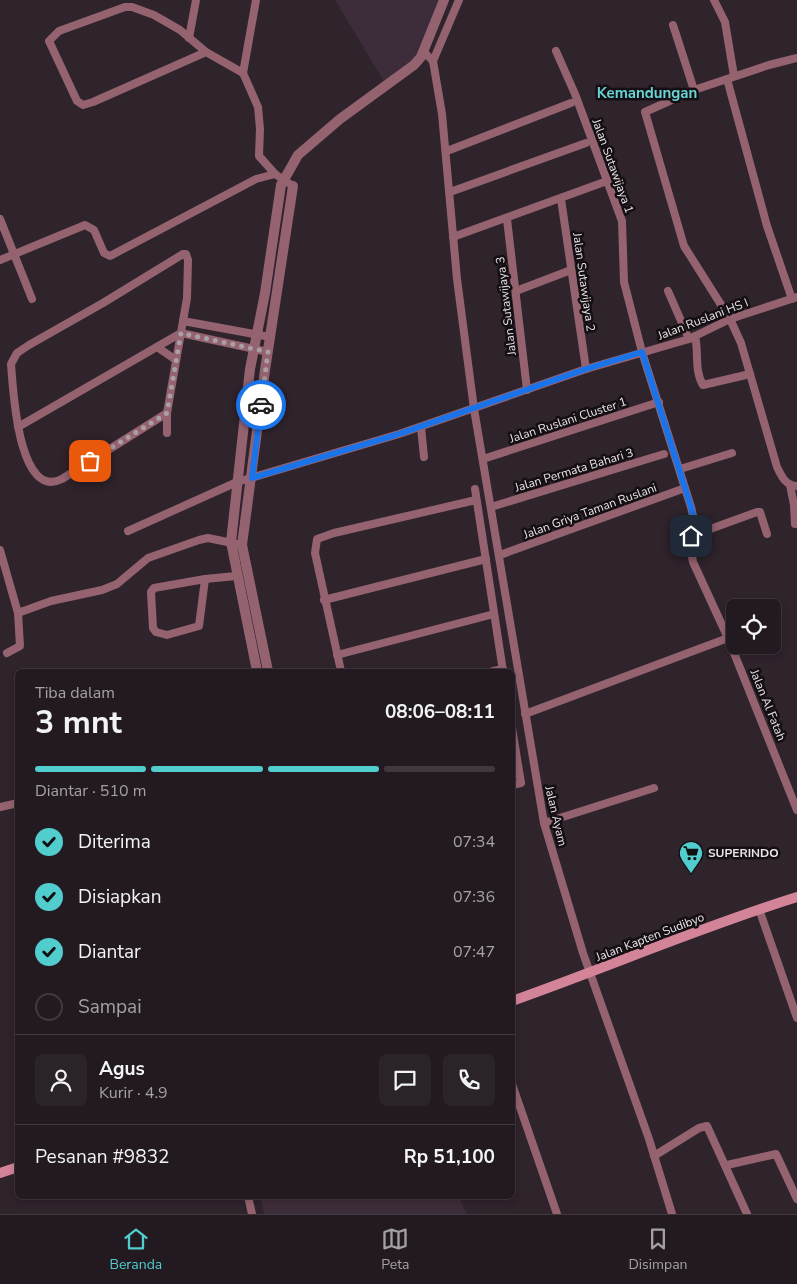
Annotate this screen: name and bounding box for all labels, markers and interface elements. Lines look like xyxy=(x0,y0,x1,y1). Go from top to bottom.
district label: Kemandungan xyxy=(597,83,697,103)
street label: Jalan Sutawijaya 1 xyxy=(588,116,638,215)
street label: Jalan Sutawijaya 2 xyxy=(569,231,599,332)
street label: Jalan Sutawijaya 3 xyxy=(492,256,520,357)
street label: Jalan Ruslani HS I xyxy=(654,294,751,344)
courier xyxy=(236,380,286,430)
icon: car xyxy=(247,391,275,419)
street label: Jalan Ruslani Cluster 1 xyxy=(506,393,629,447)
pin xyxy=(69,440,111,482)
street label: Jalan Permata Bahari 3 xyxy=(512,444,635,496)
icon: bag xyxy=(76,447,104,475)
street label: Jalan Griya Taman Ruslani xyxy=(520,479,659,543)
pin xyxy=(670,515,712,557)
icon: home xyxy=(677,522,705,550)
map controls xyxy=(726,599,781,654)
button: locate xyxy=(726,599,781,654)
street label: Jalan Al Fatah xyxy=(746,666,790,743)
text: Tiba dalam xyxy=(35,682,115,704)
text: 08:06–08:11 xyxy=(385,699,495,725)
text: 3 mnt xyxy=(35,701,122,744)
text: Diantar · 510 m xyxy=(35,780,146,802)
street label: Jalan Ayam xyxy=(541,783,571,848)
icon: check xyxy=(35,828,63,856)
text: Diterima xyxy=(78,829,151,855)
text: 07:34 xyxy=(453,831,495,853)
supermarket icon: SUPERINDO xyxy=(678,840,704,874)
place label: SUPERINDO xyxy=(708,845,779,861)
icon: check xyxy=(35,883,63,911)
text: Disiapkan xyxy=(78,884,161,910)
text: 07:36 xyxy=(453,886,495,908)
street label: Jalan Kapten Sudibyo xyxy=(593,909,707,965)
icon: check xyxy=(35,938,63,966)
text: Diantar xyxy=(78,939,141,965)
text: 07:47 xyxy=(453,941,495,963)
text: Sampai xyxy=(78,994,142,1020)
button: person xyxy=(35,1054,87,1106)
button: chat xyxy=(379,1054,431,1106)
button: phone xyxy=(443,1054,495,1106)
text: Agus xyxy=(99,1056,145,1082)
text: Kurir · 4.9 xyxy=(99,1082,168,1104)
text: Pesanan #9832 xyxy=(35,1144,169,1170)
text: Rp 51,100 xyxy=(404,1144,495,1170)
tab: Beranda xyxy=(109,1225,162,1274)
tab: Peta xyxy=(381,1225,409,1274)
tab: Disimpan xyxy=(628,1225,688,1274)

